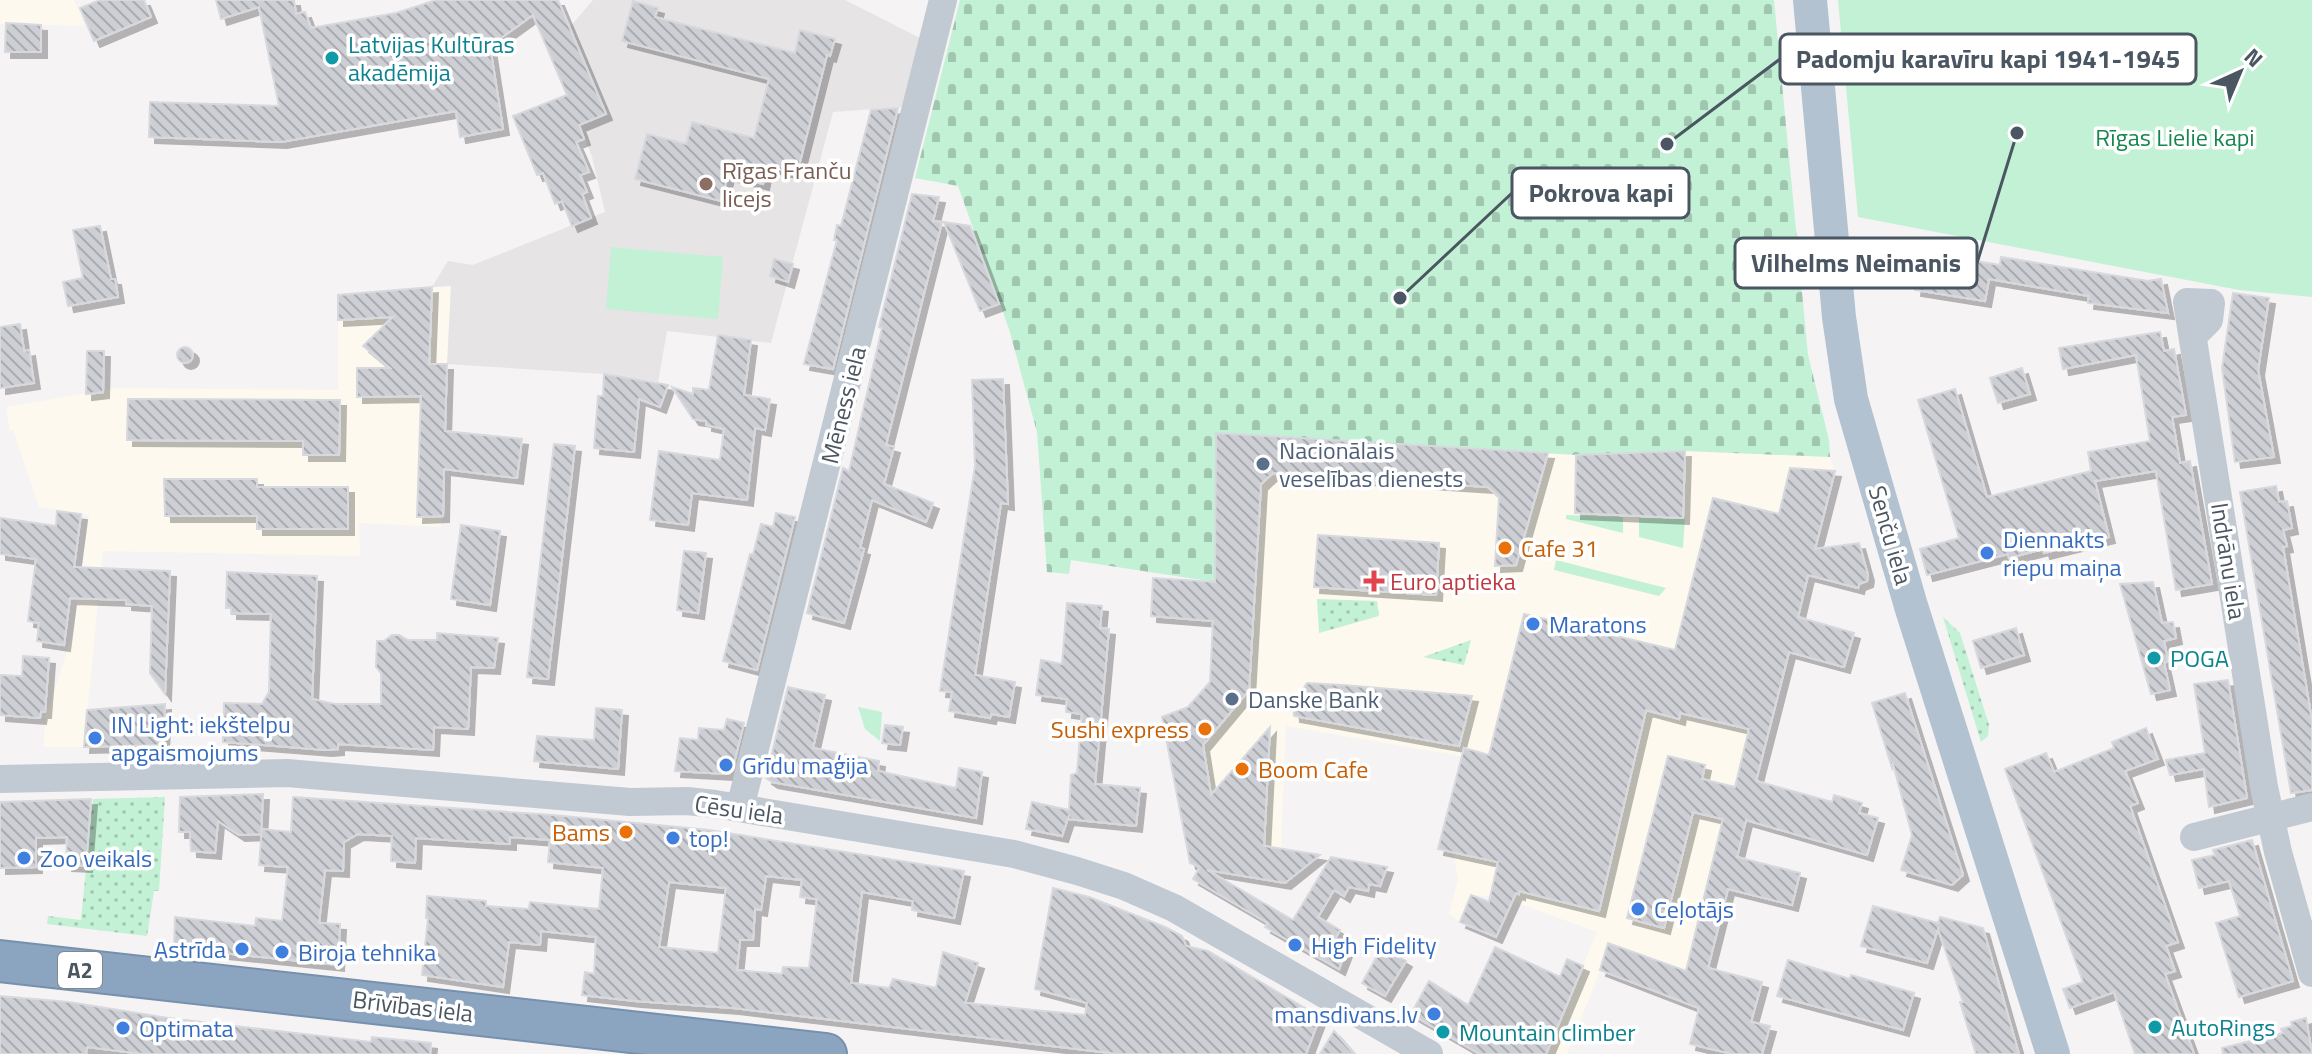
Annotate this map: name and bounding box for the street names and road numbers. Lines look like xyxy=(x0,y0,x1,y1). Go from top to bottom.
street label: Mēness iela xyxy=(811,343,875,467)
street label: Senču iela xyxy=(1860,481,1922,589)
street label: Indrānu iela xyxy=(2202,500,2256,622)
street label: Cēsu iela xyxy=(692,785,786,833)
road number: A2 xyxy=(58,952,102,988)
street label: Brīvības iela xyxy=(351,981,475,1031)

